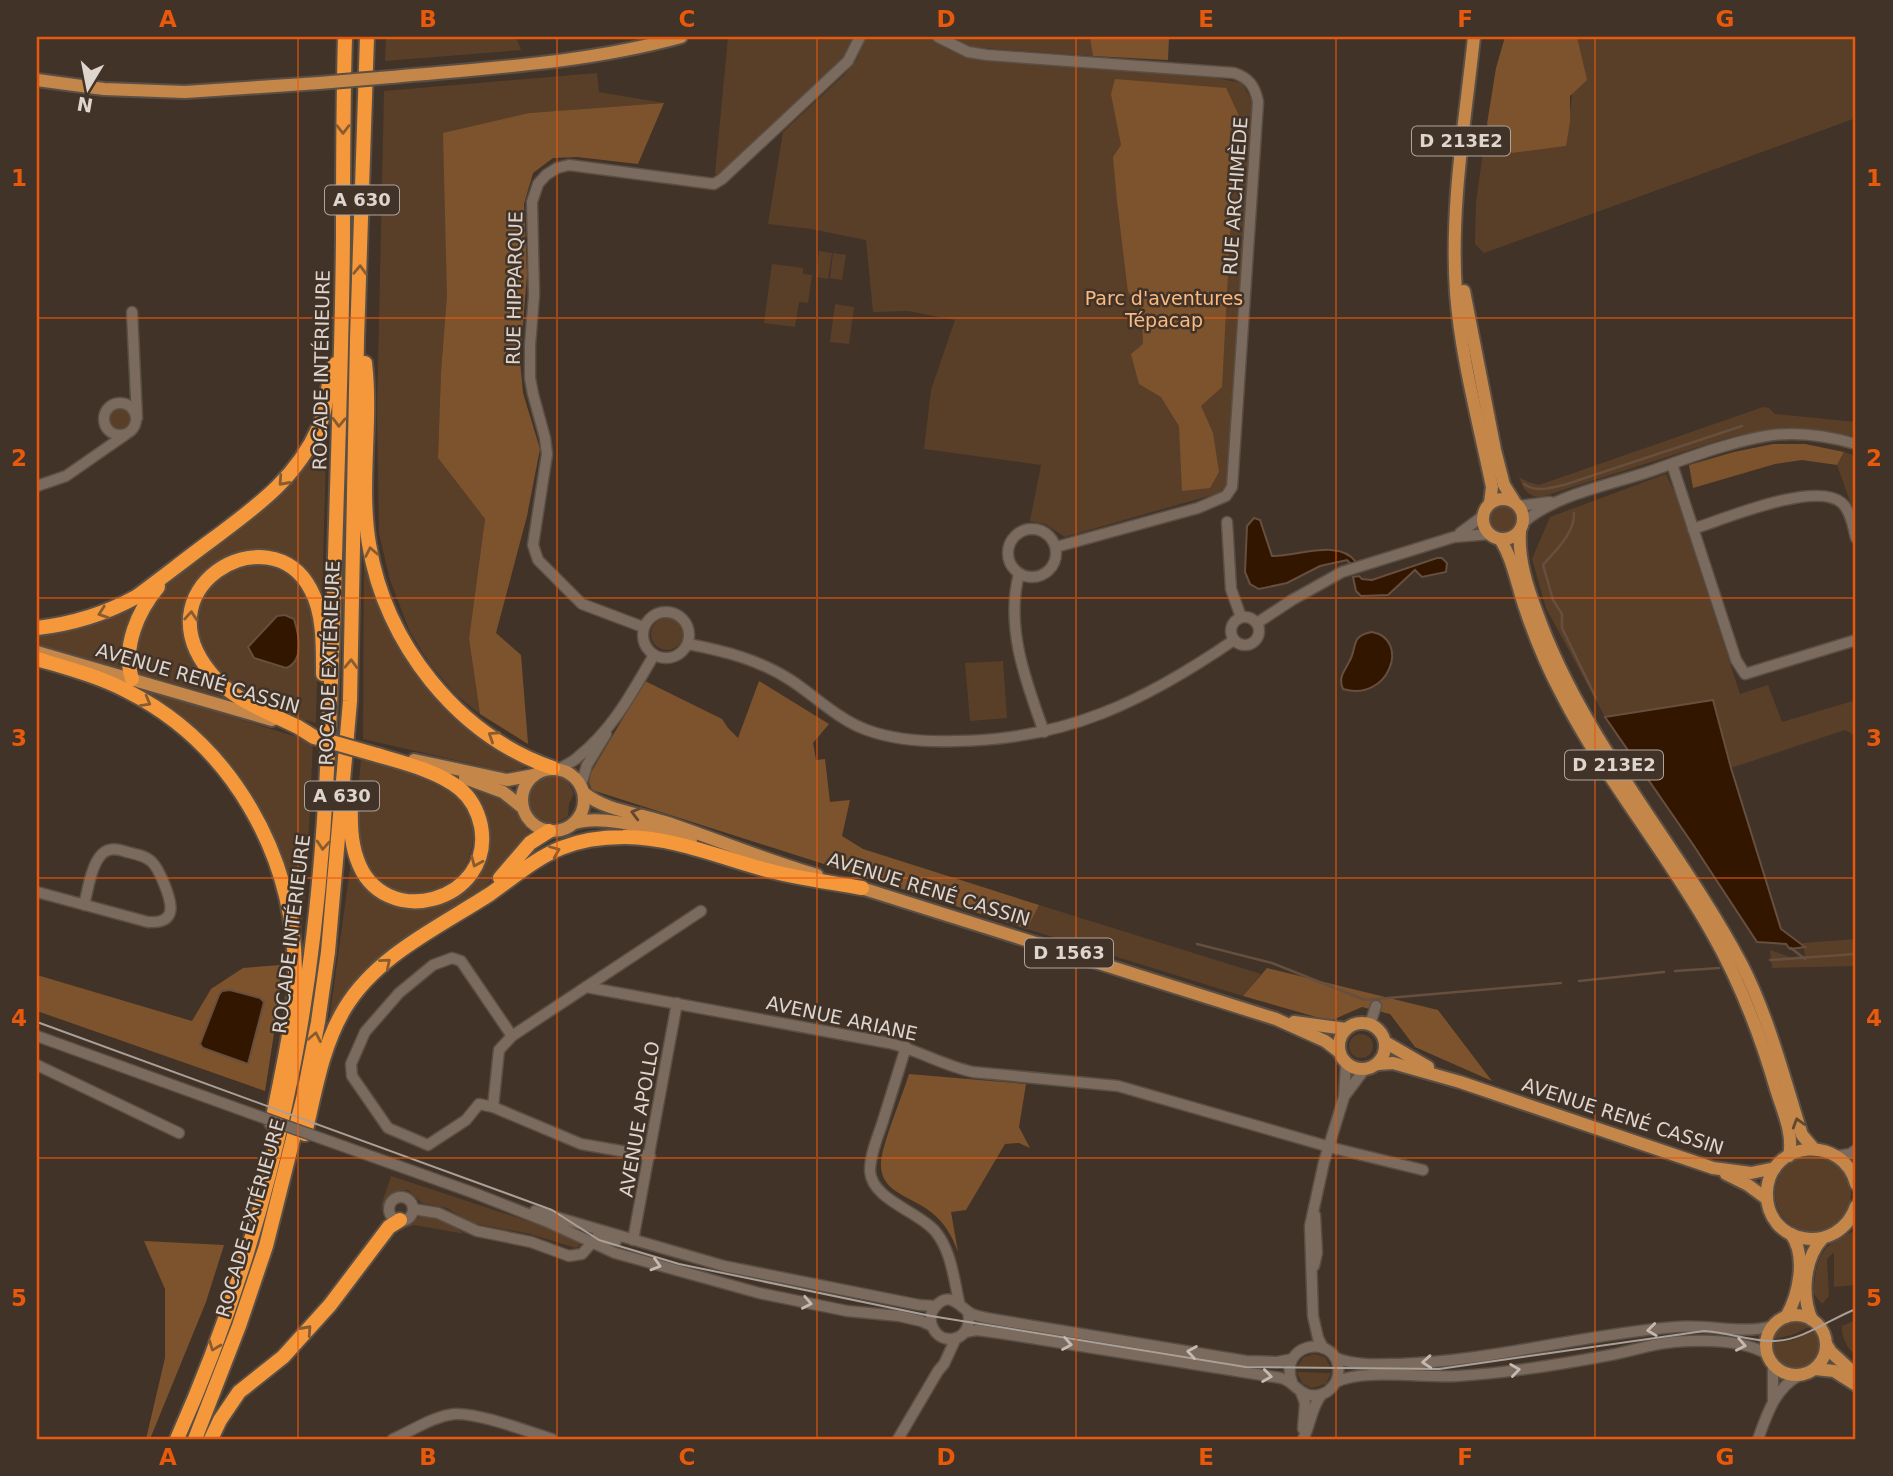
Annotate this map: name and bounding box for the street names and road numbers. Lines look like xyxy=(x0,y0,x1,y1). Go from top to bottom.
street label: RUE ARCHIMÈDE xyxy=(1218,116,1252,276)
road number: D 213E2 xyxy=(1412,126,1510,156)
road number: A 630 xyxy=(325,186,399,215)
street label: RUE HIPPARQUE xyxy=(502,211,526,365)
street label: ROCADE INTÉRIEURE xyxy=(308,270,334,470)
street label: ROCADE EXTÉRIEURE xyxy=(314,560,344,766)
street label: AVENUE RENÉ CASSIN xyxy=(94,638,302,718)
road number: D 213E2 xyxy=(1565,750,1663,780)
road number: A 630 xyxy=(305,782,379,810)
street label: ROCADE INTÉRIEURE xyxy=(268,833,314,1035)
street label: AVENUE RENÉ CASSIN xyxy=(825,848,1033,930)
road number: D 1563 xyxy=(1025,938,1113,968)
street label: AVENUE ARIANE xyxy=(764,991,920,1045)
street label: AVENUE APOLLO xyxy=(614,1039,664,1199)
street label: AVENUE RENÉ CASSIN xyxy=(1519,1073,1727,1159)
street label: ROCADE EXTÉRIEURE xyxy=(211,1116,289,1320)

